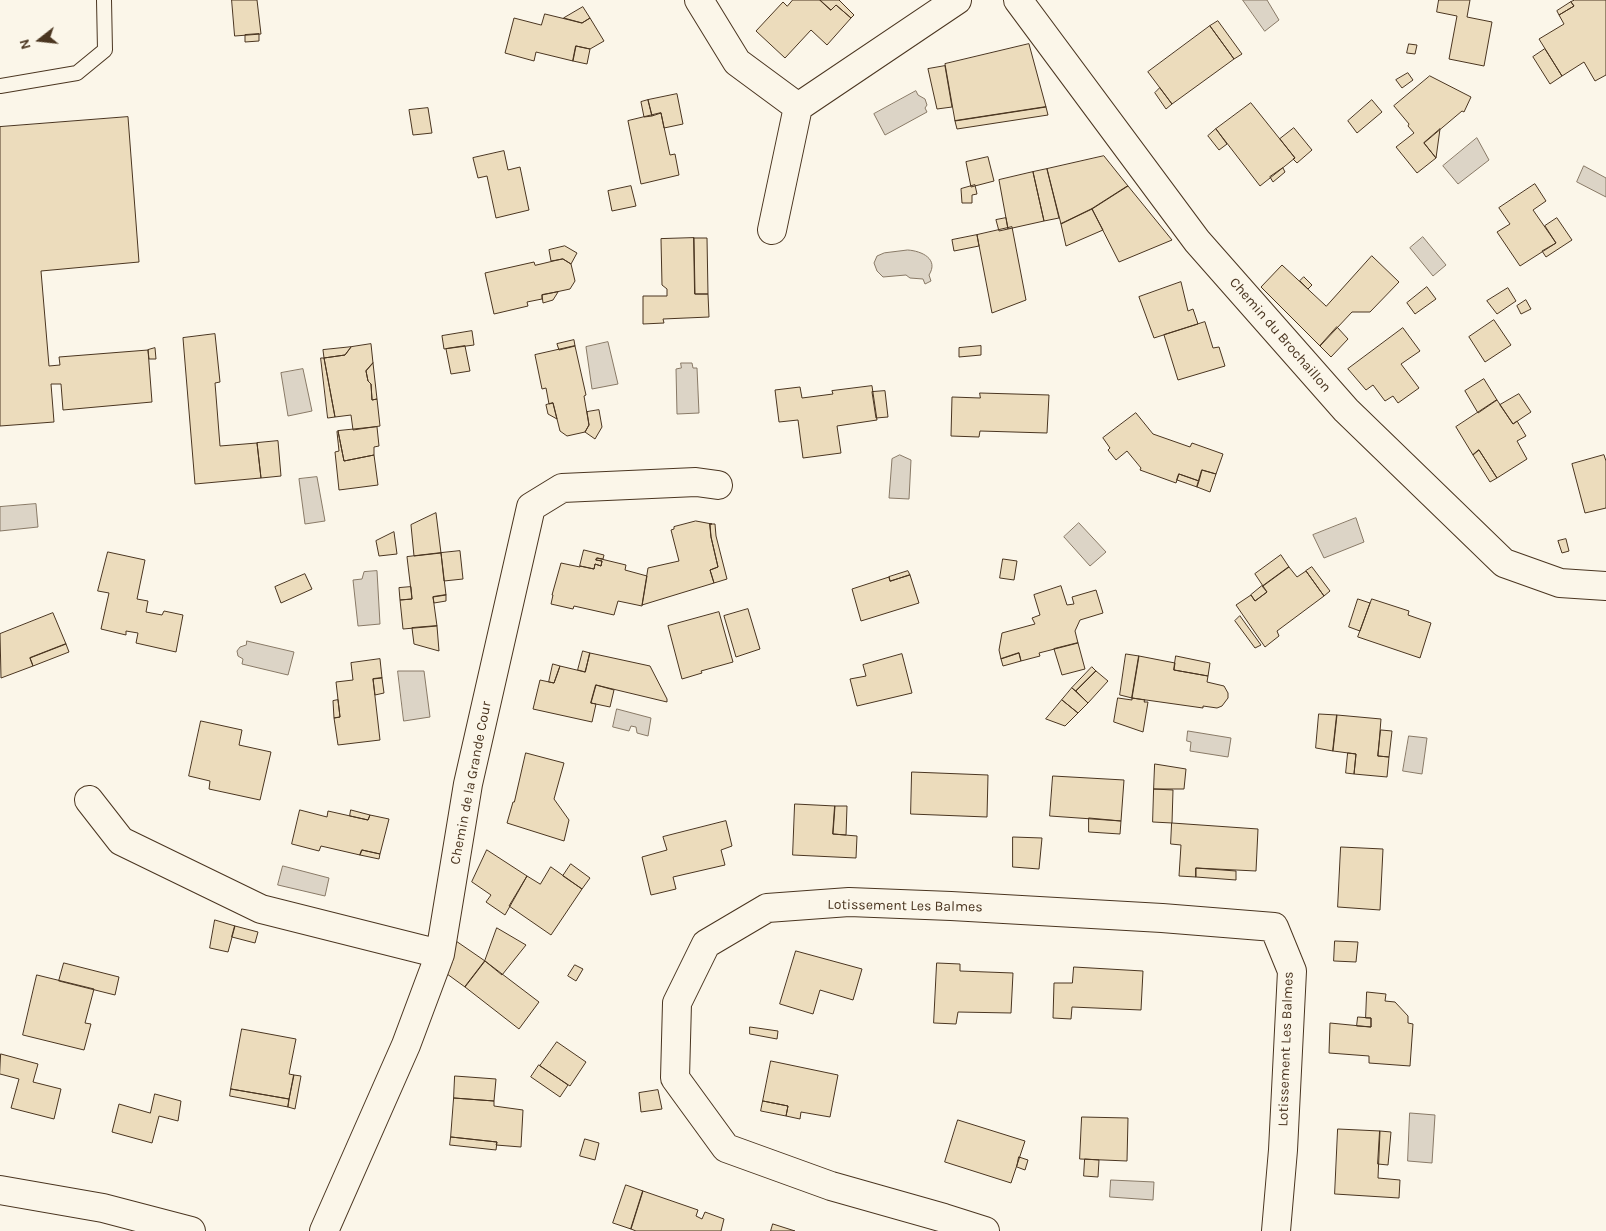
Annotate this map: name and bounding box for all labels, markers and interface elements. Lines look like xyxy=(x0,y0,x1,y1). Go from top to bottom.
north arrow xyxy=(15,15,65,65)
text: N xyxy=(16,37,35,51)
street label: Chemin du Brochaillon xyxy=(1226,274,1334,396)
street label: Chemin de la Grande Cour xyxy=(447,700,495,866)
street label: Lotissement Les Balmes xyxy=(827,896,983,916)
street label: Lotissement Les Balmes xyxy=(1275,971,1297,1127)

